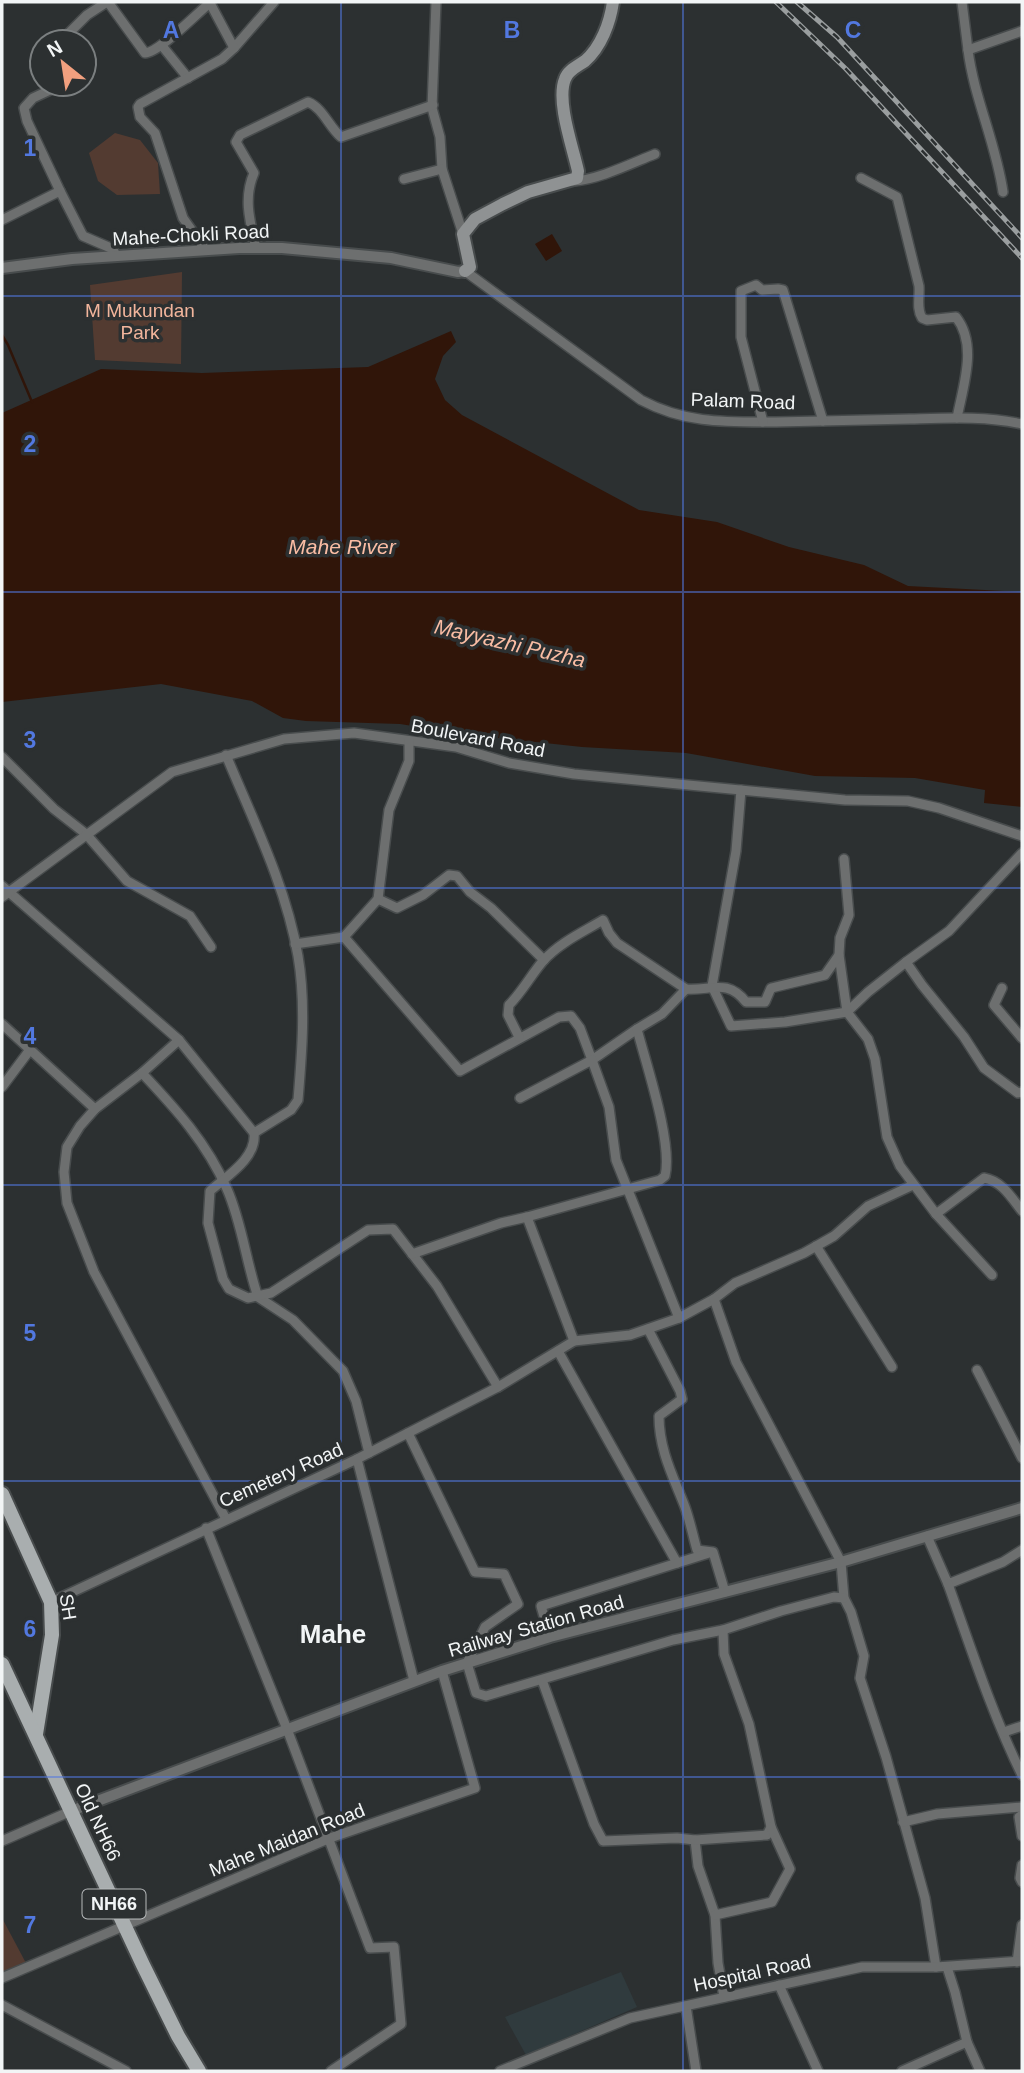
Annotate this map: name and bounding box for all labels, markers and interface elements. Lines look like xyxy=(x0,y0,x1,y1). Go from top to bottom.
text: A xyxy=(163,17,179,43)
text: B xyxy=(504,17,520,43)
text: C xyxy=(845,17,861,43)
north arrow xyxy=(28,28,98,98)
text: N xyxy=(44,36,66,61)
text: 1 xyxy=(24,135,37,161)
street label: Mahe-Chokli Road xyxy=(112,220,270,250)
park label: M Mukundan Park xyxy=(85,300,195,343)
street label: Palam Road xyxy=(690,389,796,413)
text: 2 xyxy=(24,431,36,457)
water label: Mahe River xyxy=(288,535,397,558)
water label: Mayyazhi Puzha xyxy=(432,614,588,672)
street label: Boulevard Road xyxy=(409,715,547,761)
text: 3 xyxy=(24,727,36,753)
text: 4 xyxy=(24,1023,37,1049)
text: 5 xyxy=(24,1320,37,1346)
street label: Cemetery Road xyxy=(216,1438,346,1512)
street label: Railway Station Road xyxy=(446,1591,626,1661)
street label: SH xyxy=(56,1592,80,1622)
text: 6 xyxy=(24,1616,36,1642)
district label: Mahe xyxy=(300,1619,366,1649)
street label: Old NH66 xyxy=(71,1780,125,1864)
street label: Mahe Maidan Road xyxy=(206,1799,368,1881)
road number: NH66 xyxy=(82,1890,146,1918)
text: 7 xyxy=(24,1912,36,1938)
street label: Hospital Road xyxy=(691,1950,813,1996)

